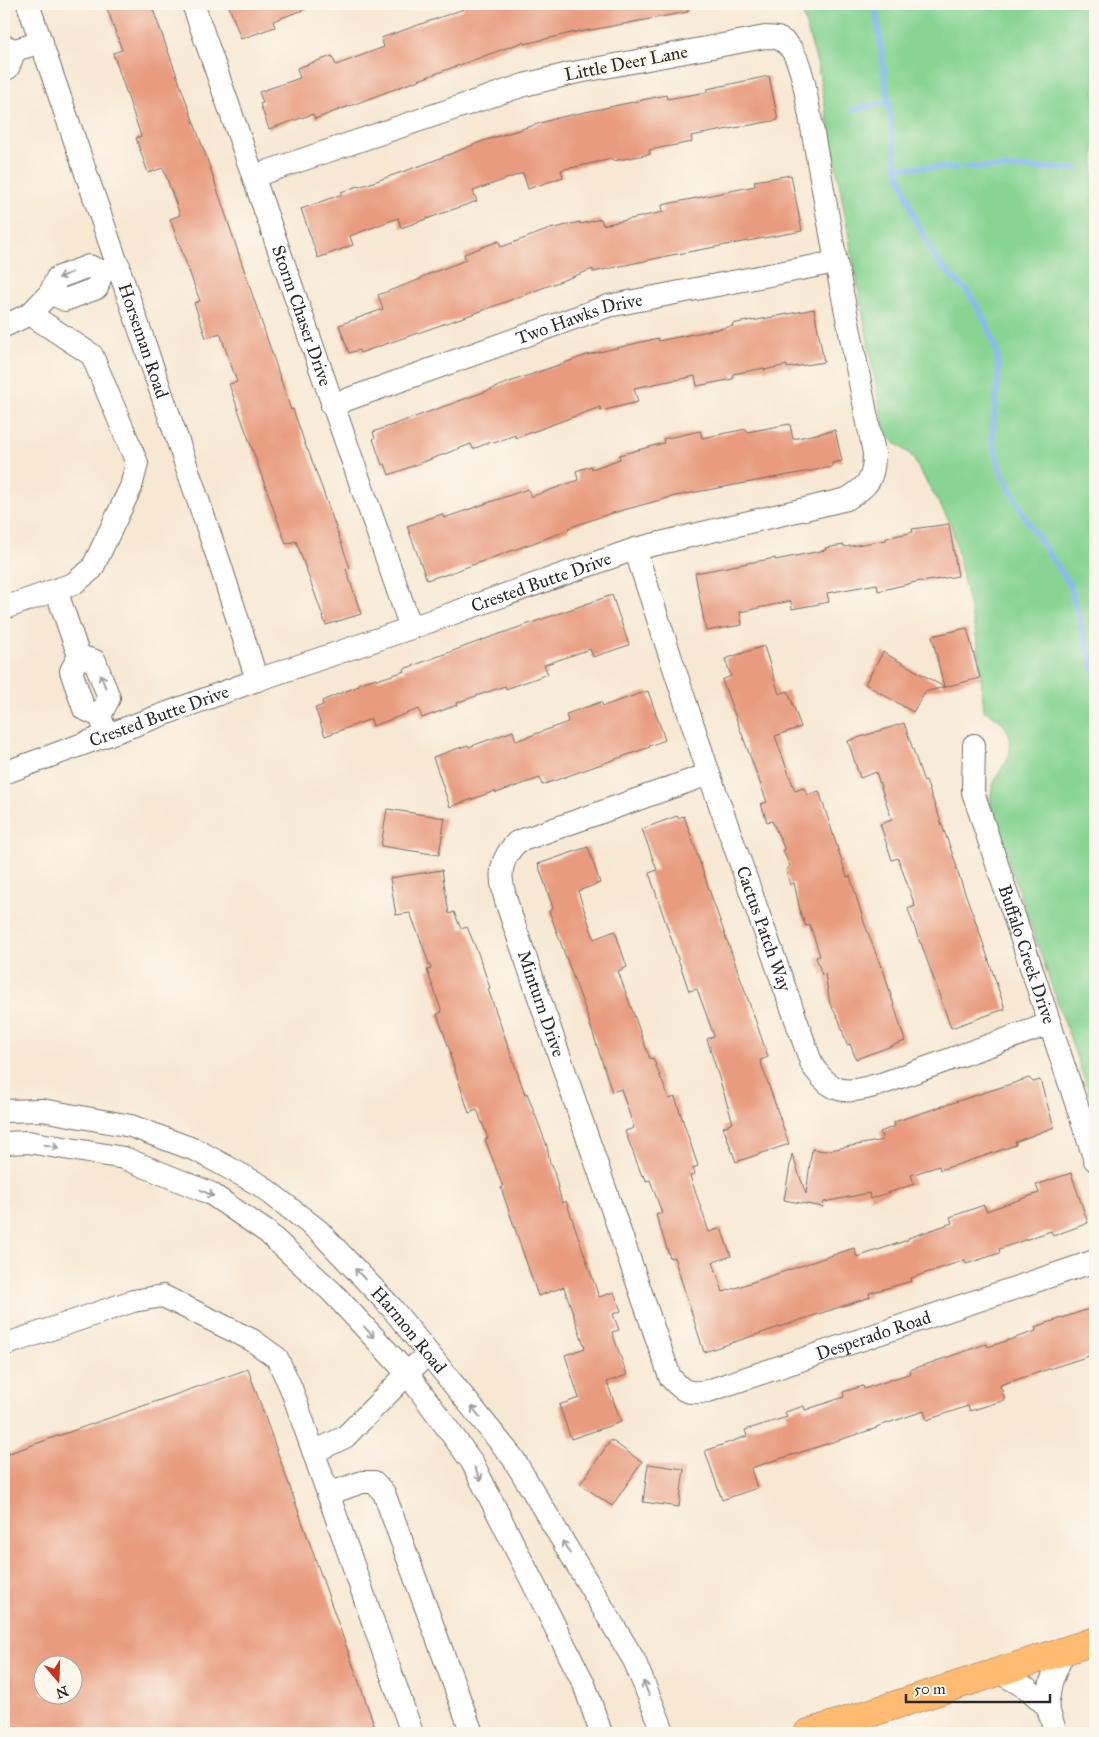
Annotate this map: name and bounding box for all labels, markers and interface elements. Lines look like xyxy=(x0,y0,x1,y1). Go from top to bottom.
street label: Little Deer Lane xyxy=(563,40,689,86)
street label: Storm Chaser Drive xyxy=(267,242,337,389)
one-way arrow xyxy=(58,271,74,280)
street label: Horseman Road xyxy=(114,280,173,401)
street label: Two Hawks Drive xyxy=(513,289,644,349)
street label: Crested Butte Drive xyxy=(468,547,614,617)
one-way arrow xyxy=(98,674,107,690)
street label: Crested Butte Drive xyxy=(86,680,232,752)
street label: Cactus Patch Way xyxy=(731,863,796,995)
street label: Buffalo Creek Drive xyxy=(993,882,1060,1027)
street label: Minturn Drive xyxy=(513,947,570,1060)
one-way arrow xyxy=(44,1141,60,1151)
one-way arrow xyxy=(199,1188,214,1198)
one-way arrow xyxy=(354,1268,366,1281)
street label: Harmon Road xyxy=(366,1282,451,1378)
street label: Desperado Road xyxy=(813,1306,934,1365)
one-way arrow xyxy=(363,1325,375,1338)
one-way arrow xyxy=(471,1406,482,1419)
one-way arrow xyxy=(474,1466,483,1481)
one-way arrow xyxy=(561,1540,571,1554)
north arrow xyxy=(32,1654,82,1704)
scale bar xyxy=(906,1672,1050,1704)
text: 50 m xyxy=(914,1680,946,1698)
one-way arrow xyxy=(640,1681,650,1696)
text: N xyxy=(54,1682,70,1702)

